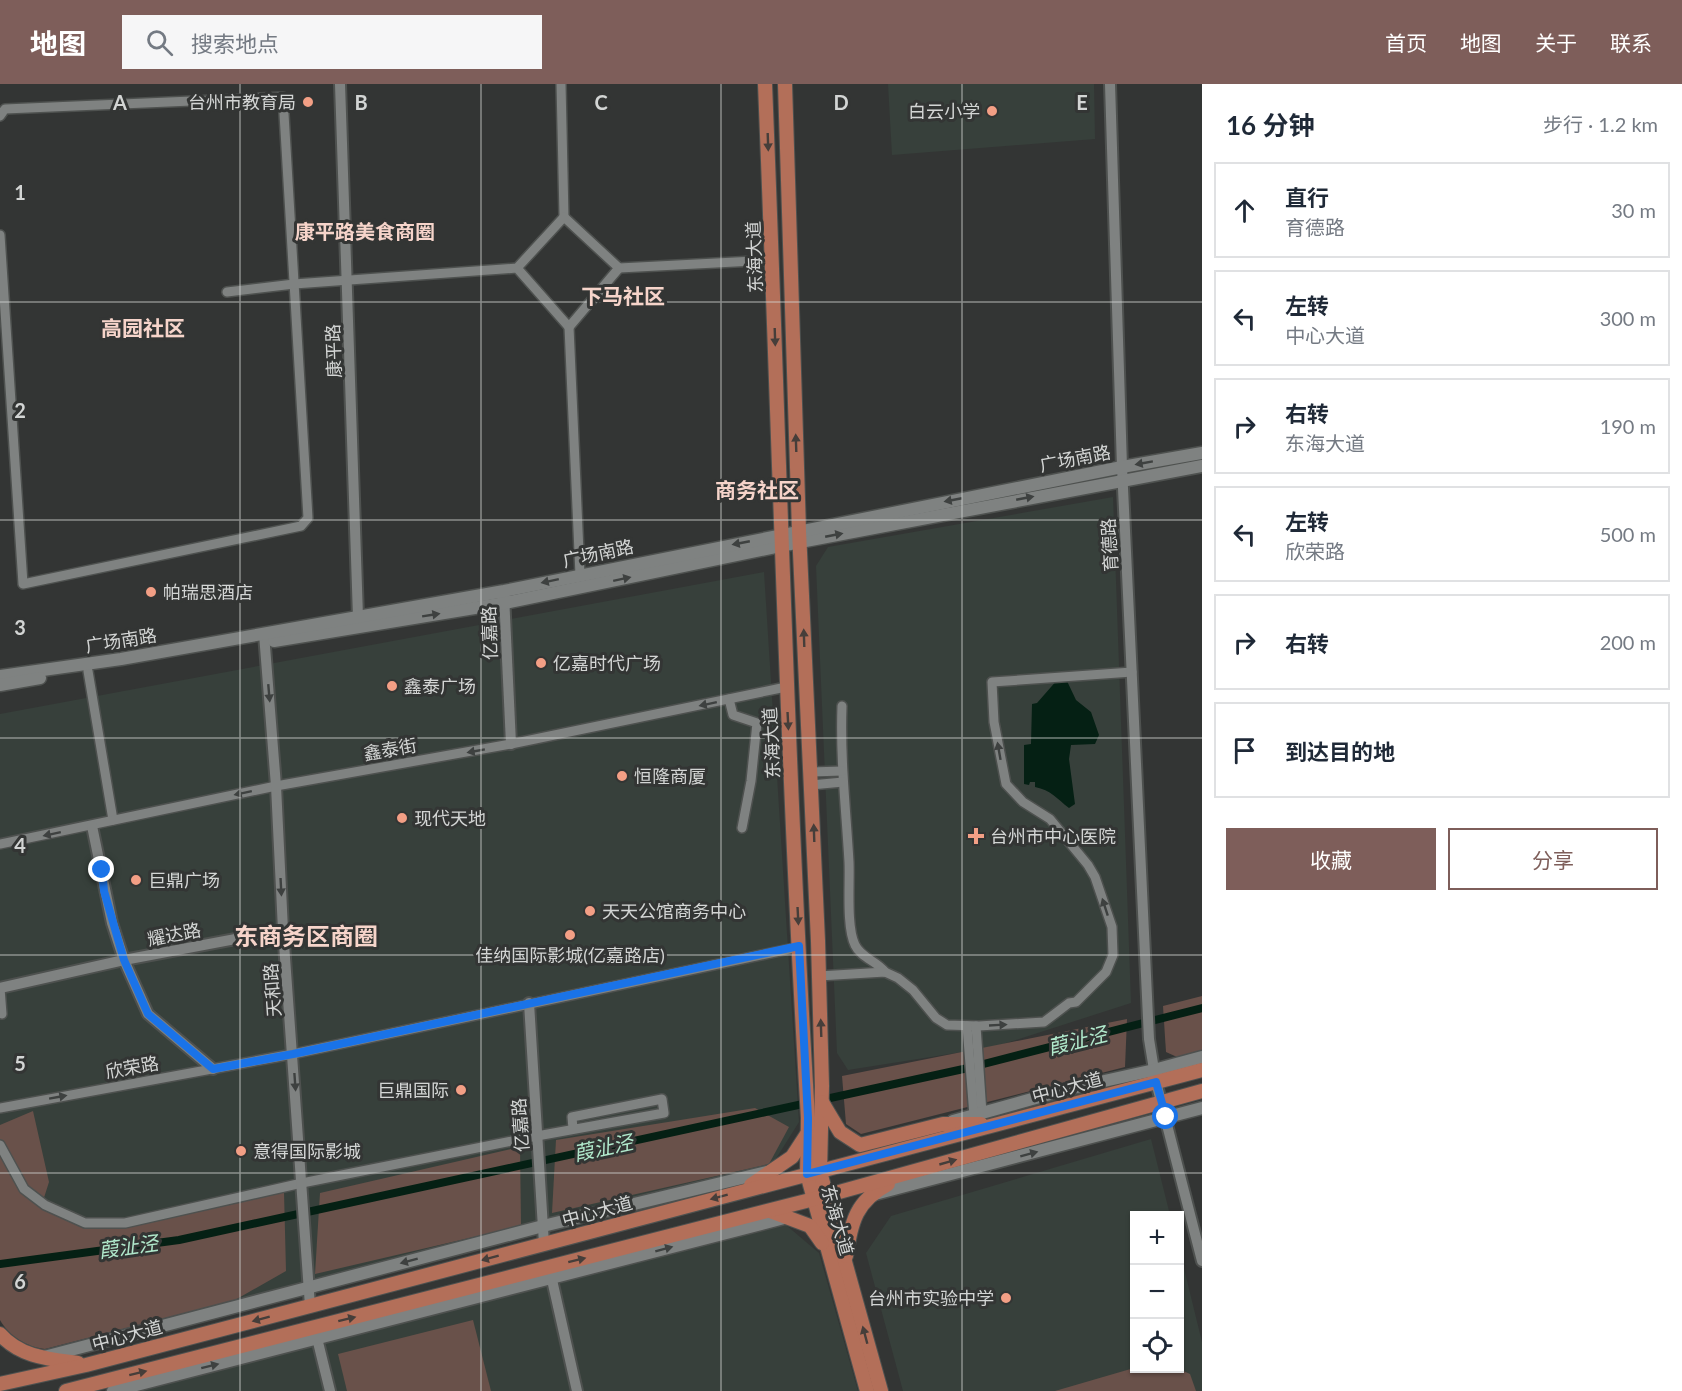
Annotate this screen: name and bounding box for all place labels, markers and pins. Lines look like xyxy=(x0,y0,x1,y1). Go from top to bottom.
place label: 台州市教育局 xyxy=(188,91,296,113)
marker: 台州市教育局 xyxy=(301,95,315,109)
place label: 白云小学 xyxy=(908,100,980,122)
marker: 白云小学 xyxy=(985,104,999,118)
place label: 帕瑞思酒店 xyxy=(163,581,253,603)
marker: 帕瑞思酒店 xyxy=(144,585,158,599)
place label: 亿嘉时代广场 xyxy=(553,652,661,674)
marker: 亿嘉时代广场 xyxy=(534,656,548,670)
place label: 鑫泰广场 xyxy=(404,675,476,697)
marker: 鑫泰广场 xyxy=(385,679,399,693)
place label: 恒隆商厦 xyxy=(634,765,706,787)
marker: 恒隆商厦 xyxy=(615,769,629,783)
place label: 现代天地 xyxy=(414,807,486,829)
marker: 现代天地 xyxy=(395,811,409,825)
place label: 台州市中心医院 xyxy=(990,825,1116,847)
marker: 台州市中心医院 xyxy=(967,827,985,845)
place label: 巨鼎广场 xyxy=(148,869,220,891)
marker: 巨鼎广场 xyxy=(129,873,143,887)
place label: 天天公馆商务中心 xyxy=(602,900,746,922)
marker: 天天公馆商务中心 xyxy=(583,904,597,918)
marker: 佳纳国际影城(亿嘉路店) xyxy=(563,928,577,942)
place label: 佳纳国际影城(亿嘉路店) xyxy=(475,944,665,966)
place label: 巨鼎国际 xyxy=(377,1079,449,1101)
marker: 巨鼎国际 xyxy=(454,1083,468,1097)
place label: 意得国际影城 xyxy=(253,1140,361,1162)
marker: 意得国际影城 xyxy=(234,1144,248,1158)
place label: 台州市实验中学 xyxy=(868,1287,994,1309)
marker: 台州市实验中学 xyxy=(999,1291,1013,1305)

